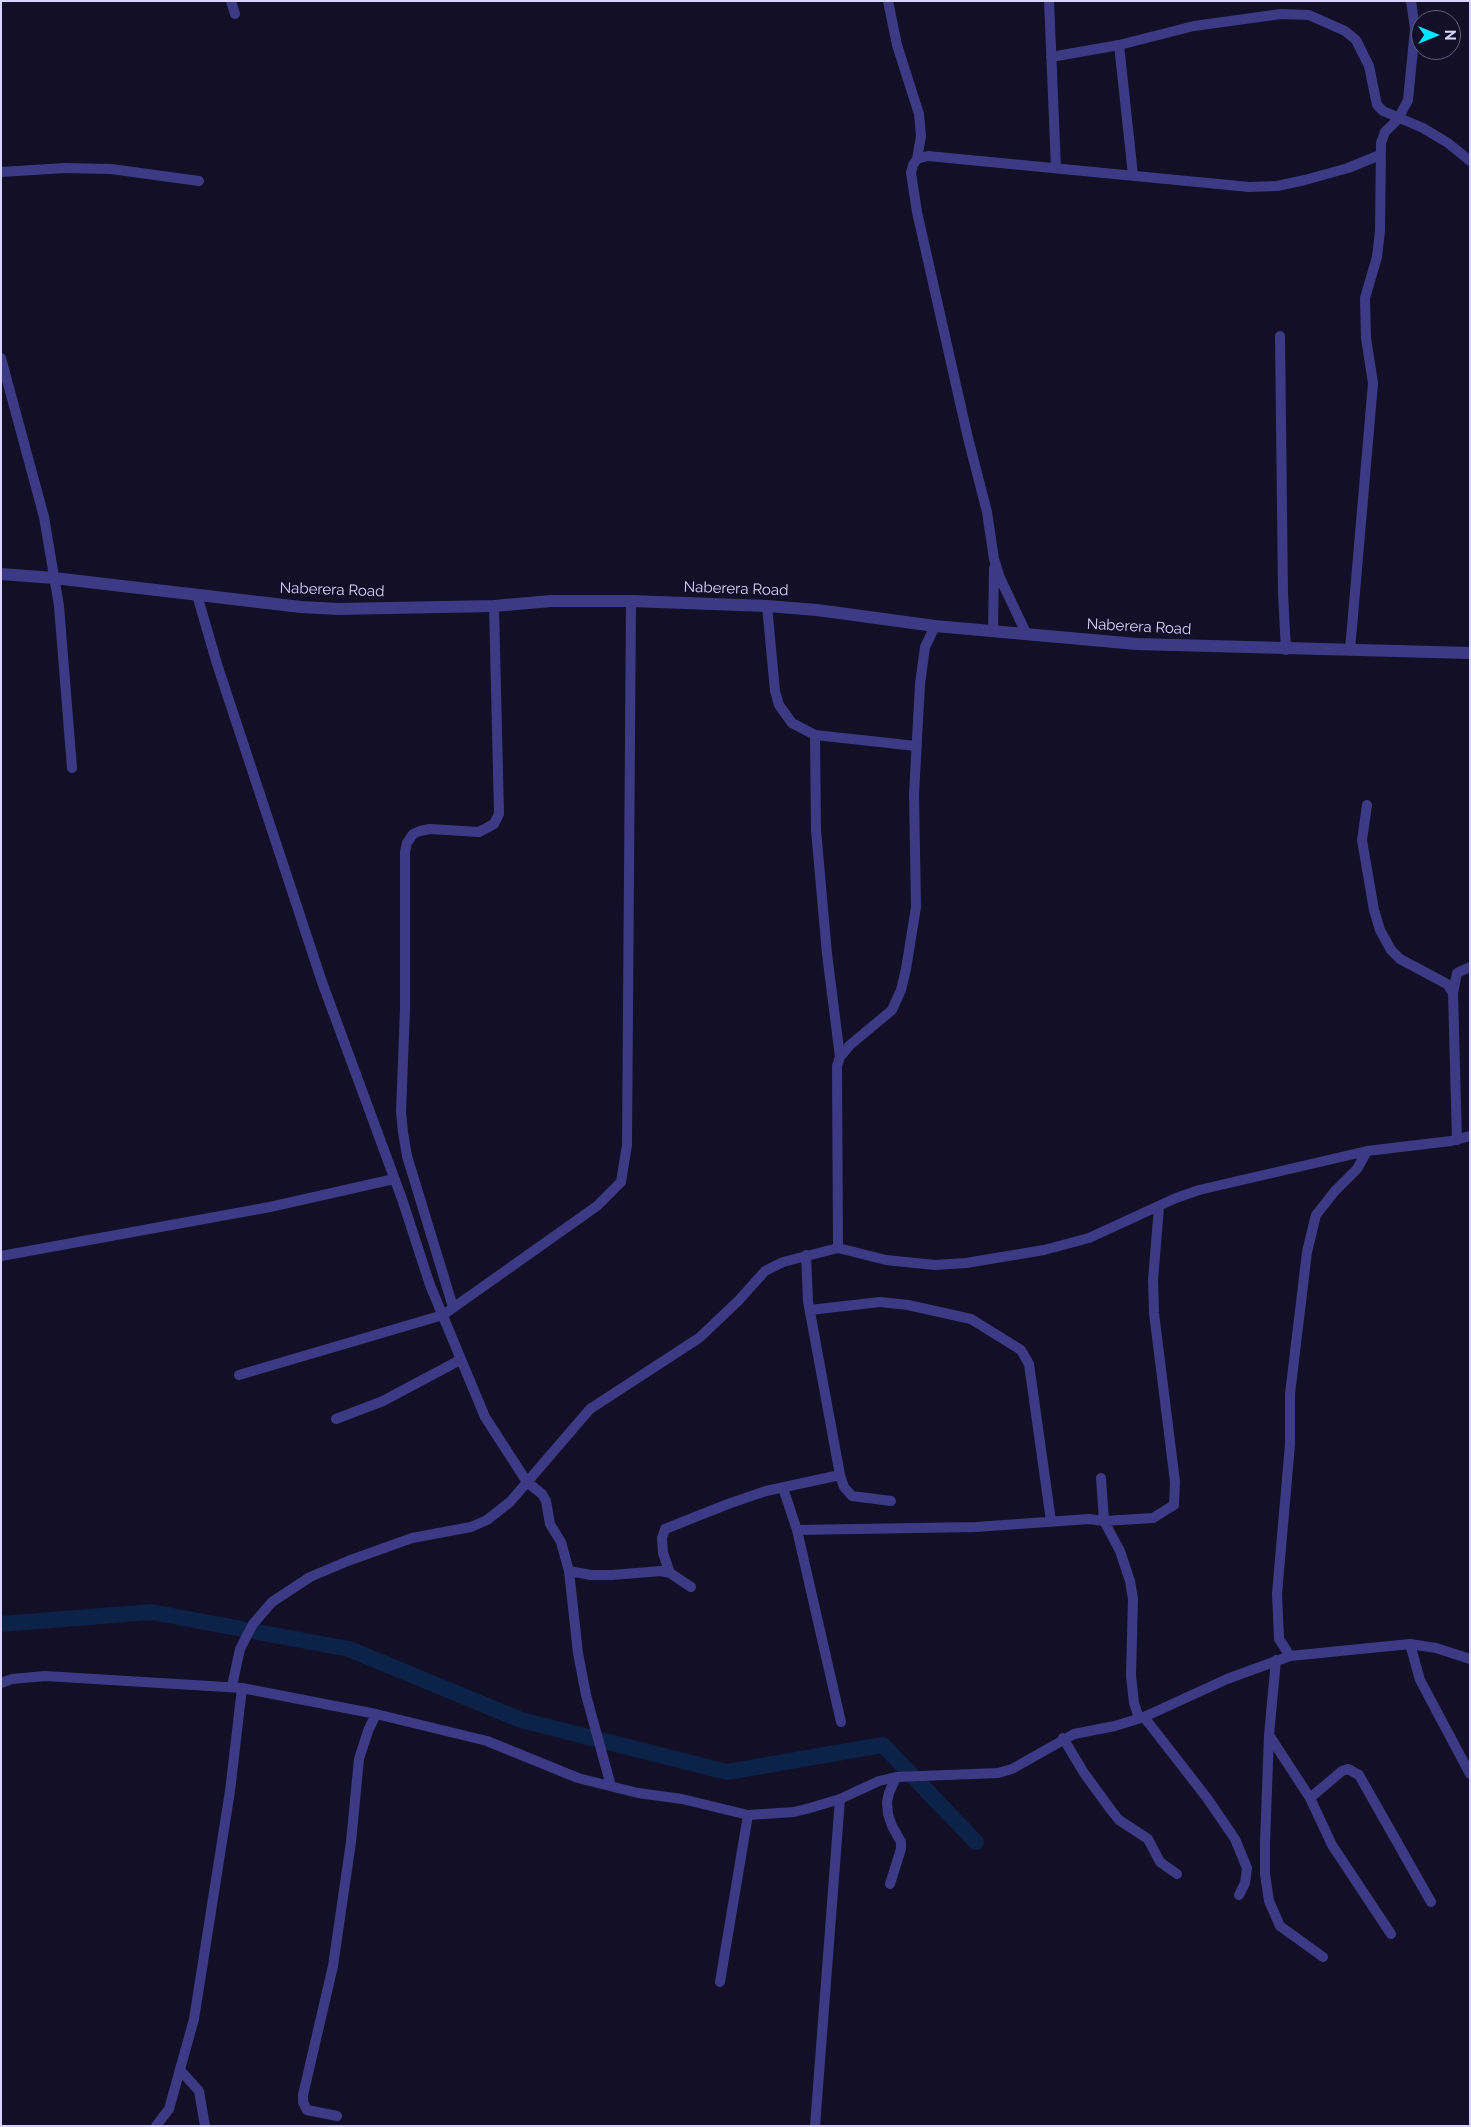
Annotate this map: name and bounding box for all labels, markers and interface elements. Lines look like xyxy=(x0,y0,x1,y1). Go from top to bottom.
north arrow xyxy=(1411,10,1461,60)
text: N xyxy=(1442,30,1458,40)
street label: Naberera Road xyxy=(683,578,789,600)
street label: Naberera Road xyxy=(279,579,385,601)
street label: Naberera Road xyxy=(1086,615,1192,639)

